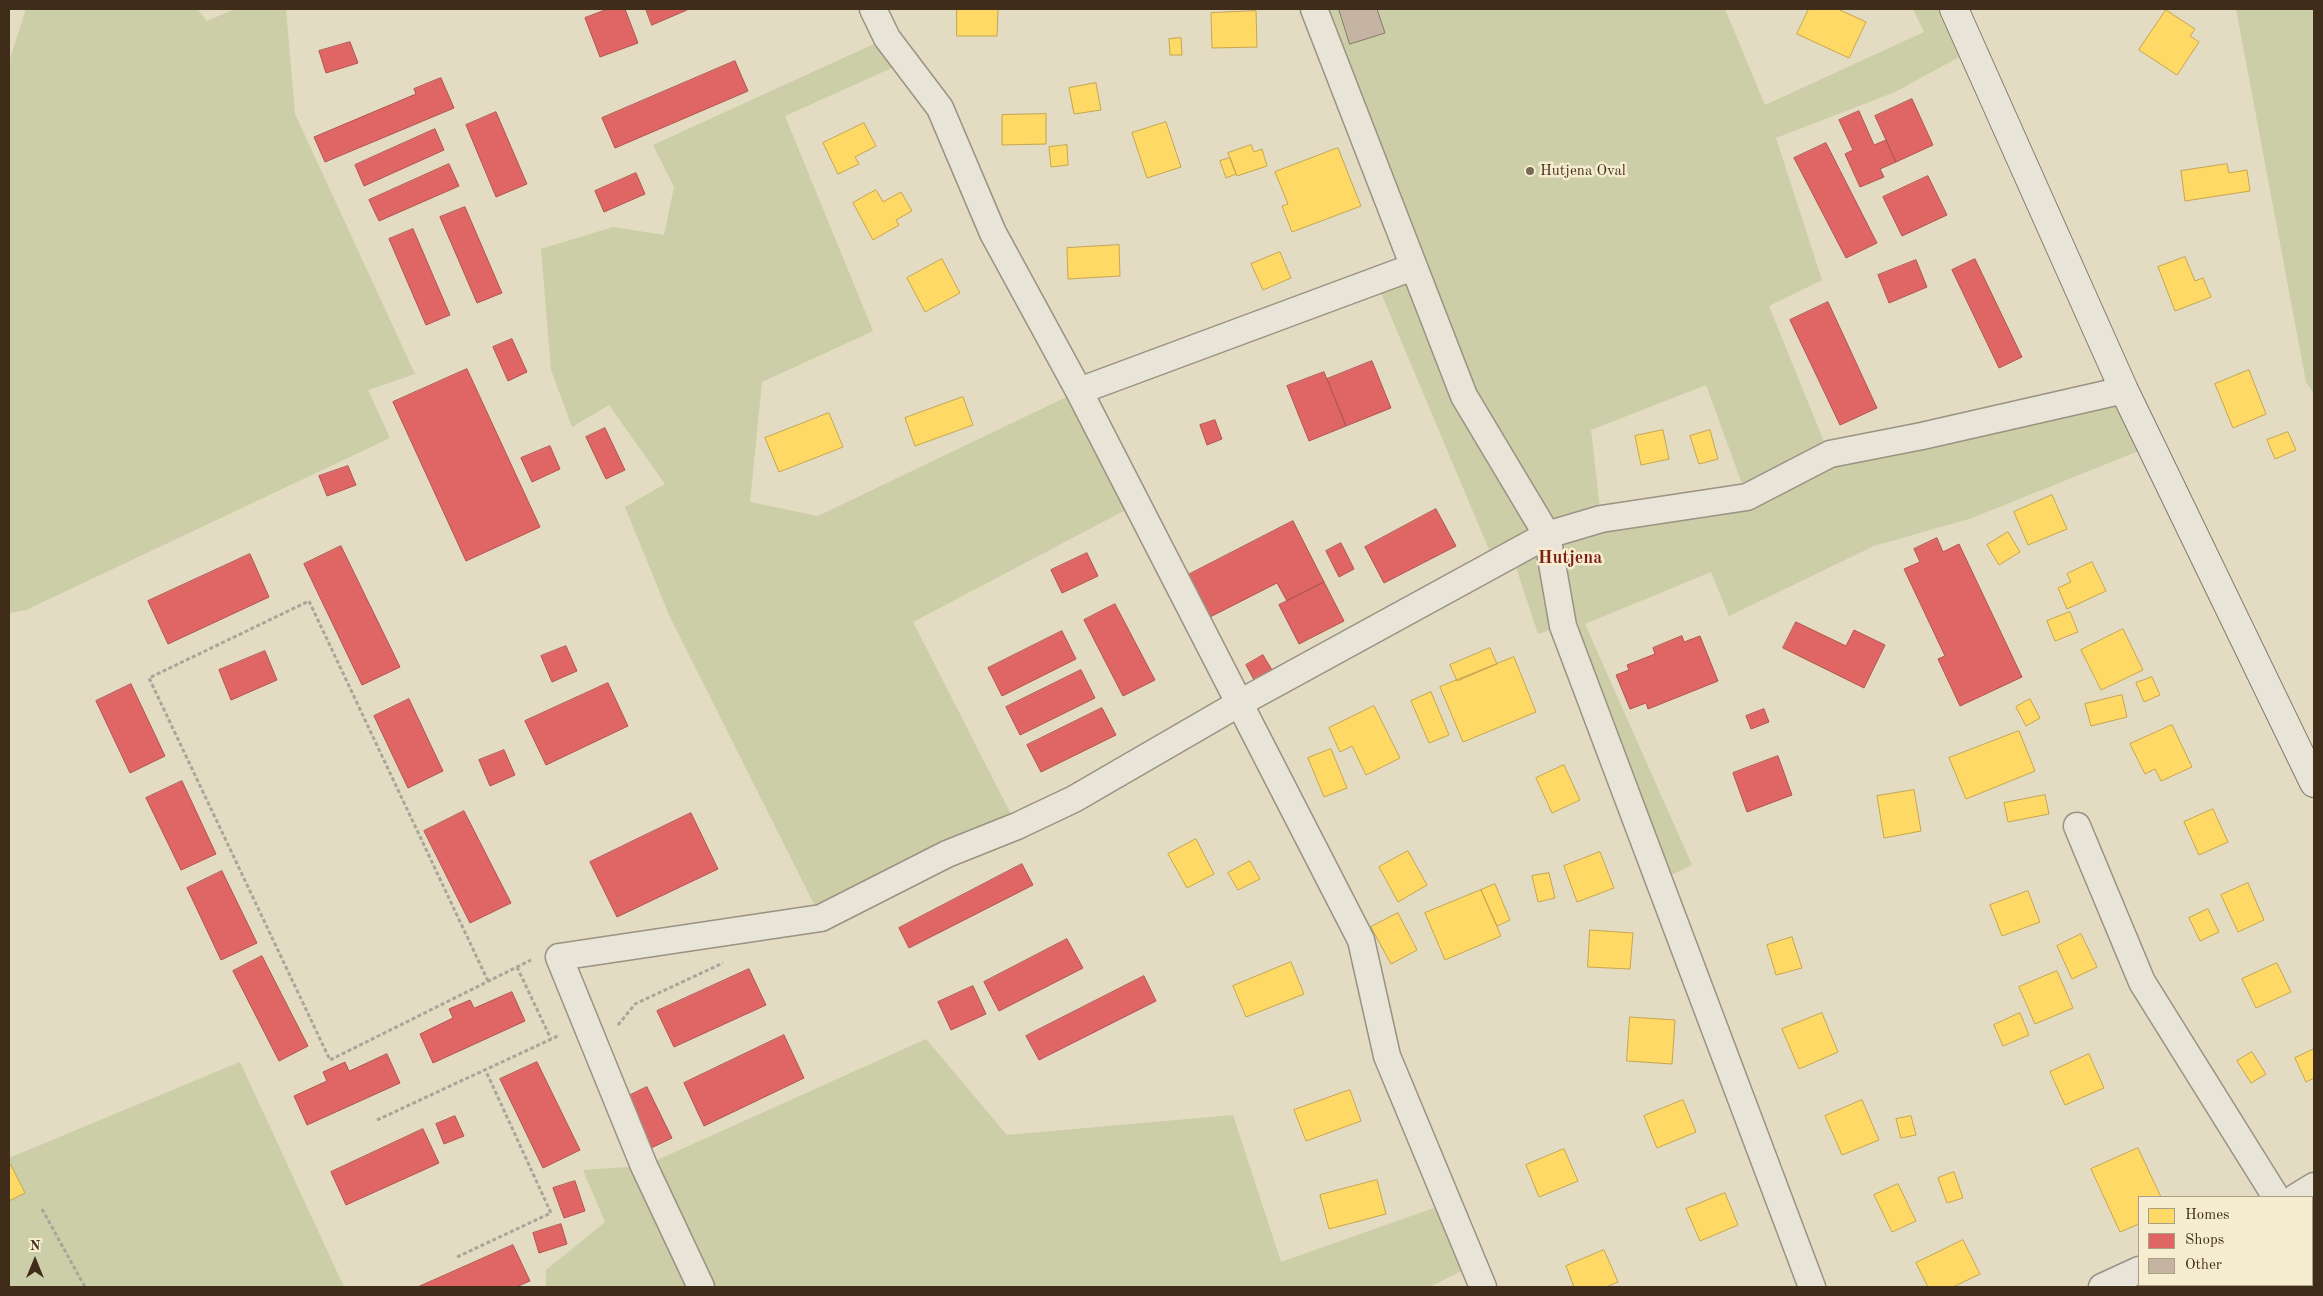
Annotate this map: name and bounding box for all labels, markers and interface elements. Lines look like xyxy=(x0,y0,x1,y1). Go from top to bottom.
place label: Hutjena Oval xyxy=(1540,162,1626,180)
marker: Hutjena Oval xyxy=(1524,165,1536,177)
district label: Hutjena xyxy=(1538,547,1602,569)
legend xyxy=(2138,1196,2313,1286)
text: Homes xyxy=(2185,1208,2230,1223)
text: Shops xyxy=(2185,1233,2224,1248)
north arrow xyxy=(10,1236,60,1286)
text: N xyxy=(30,1239,40,1253)
text: Other xyxy=(2185,1258,2222,1273)

